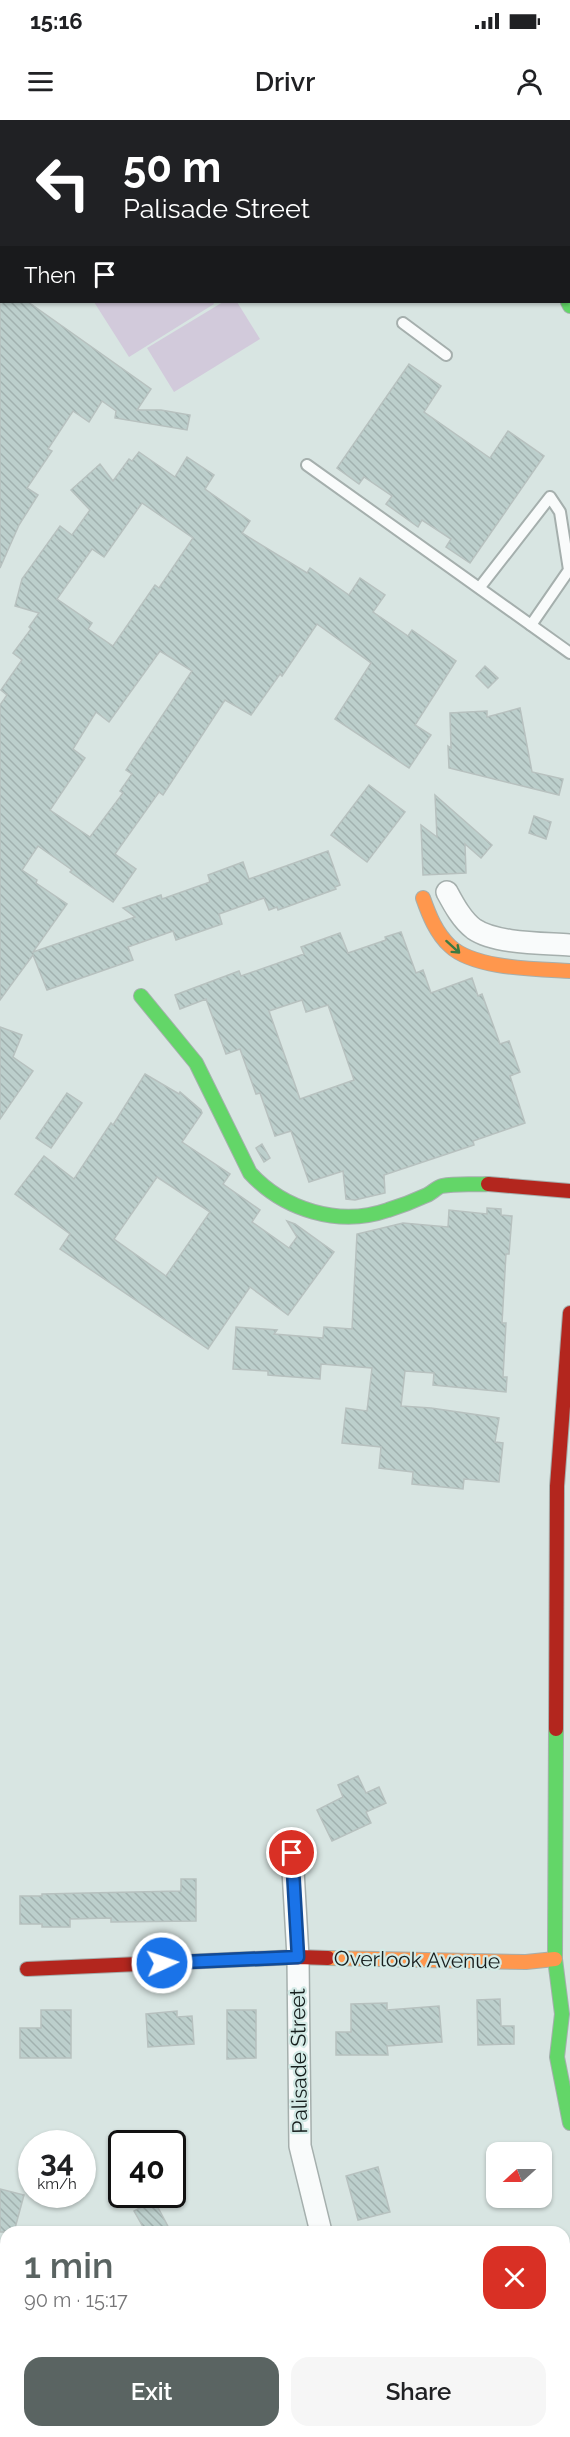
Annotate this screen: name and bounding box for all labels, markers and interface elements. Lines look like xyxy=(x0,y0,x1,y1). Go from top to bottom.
text: 15:16 xyxy=(30,8,83,34)
icon: menu xyxy=(24,65,57,98)
icon: person xyxy=(513,65,546,98)
text: Drivr xyxy=(255,66,315,97)
text: 50 m xyxy=(123,143,221,192)
icon: left xyxy=(24,144,102,222)
text: Palisade Street xyxy=(123,193,310,224)
icon: arrive xyxy=(88,258,121,291)
text: Then xyxy=(24,262,76,288)
one-way arrow xyxy=(445,940,460,954)
pin xyxy=(266,1827,317,1878)
icon: arrive xyxy=(275,1836,308,1869)
position arrow xyxy=(130,1931,194,1995)
street label: Overlook Avenue xyxy=(334,1946,500,1973)
street label: Palisade Street xyxy=(285,1988,312,2134)
speed limit sign: 40 xyxy=(108,2130,186,2208)
north arrow xyxy=(486,2142,552,2208)
map controls xyxy=(486,2142,552,2208)
text: 34 xyxy=(40,2144,74,2179)
text: km/h xyxy=(37,2175,77,2193)
text: 1 min xyxy=(24,2244,113,2286)
button: close xyxy=(483,2246,546,2309)
text: 90 m · 15:17 xyxy=(24,2288,128,2312)
button: Exit xyxy=(24,2357,279,2426)
button: Share xyxy=(291,2357,546,2426)

